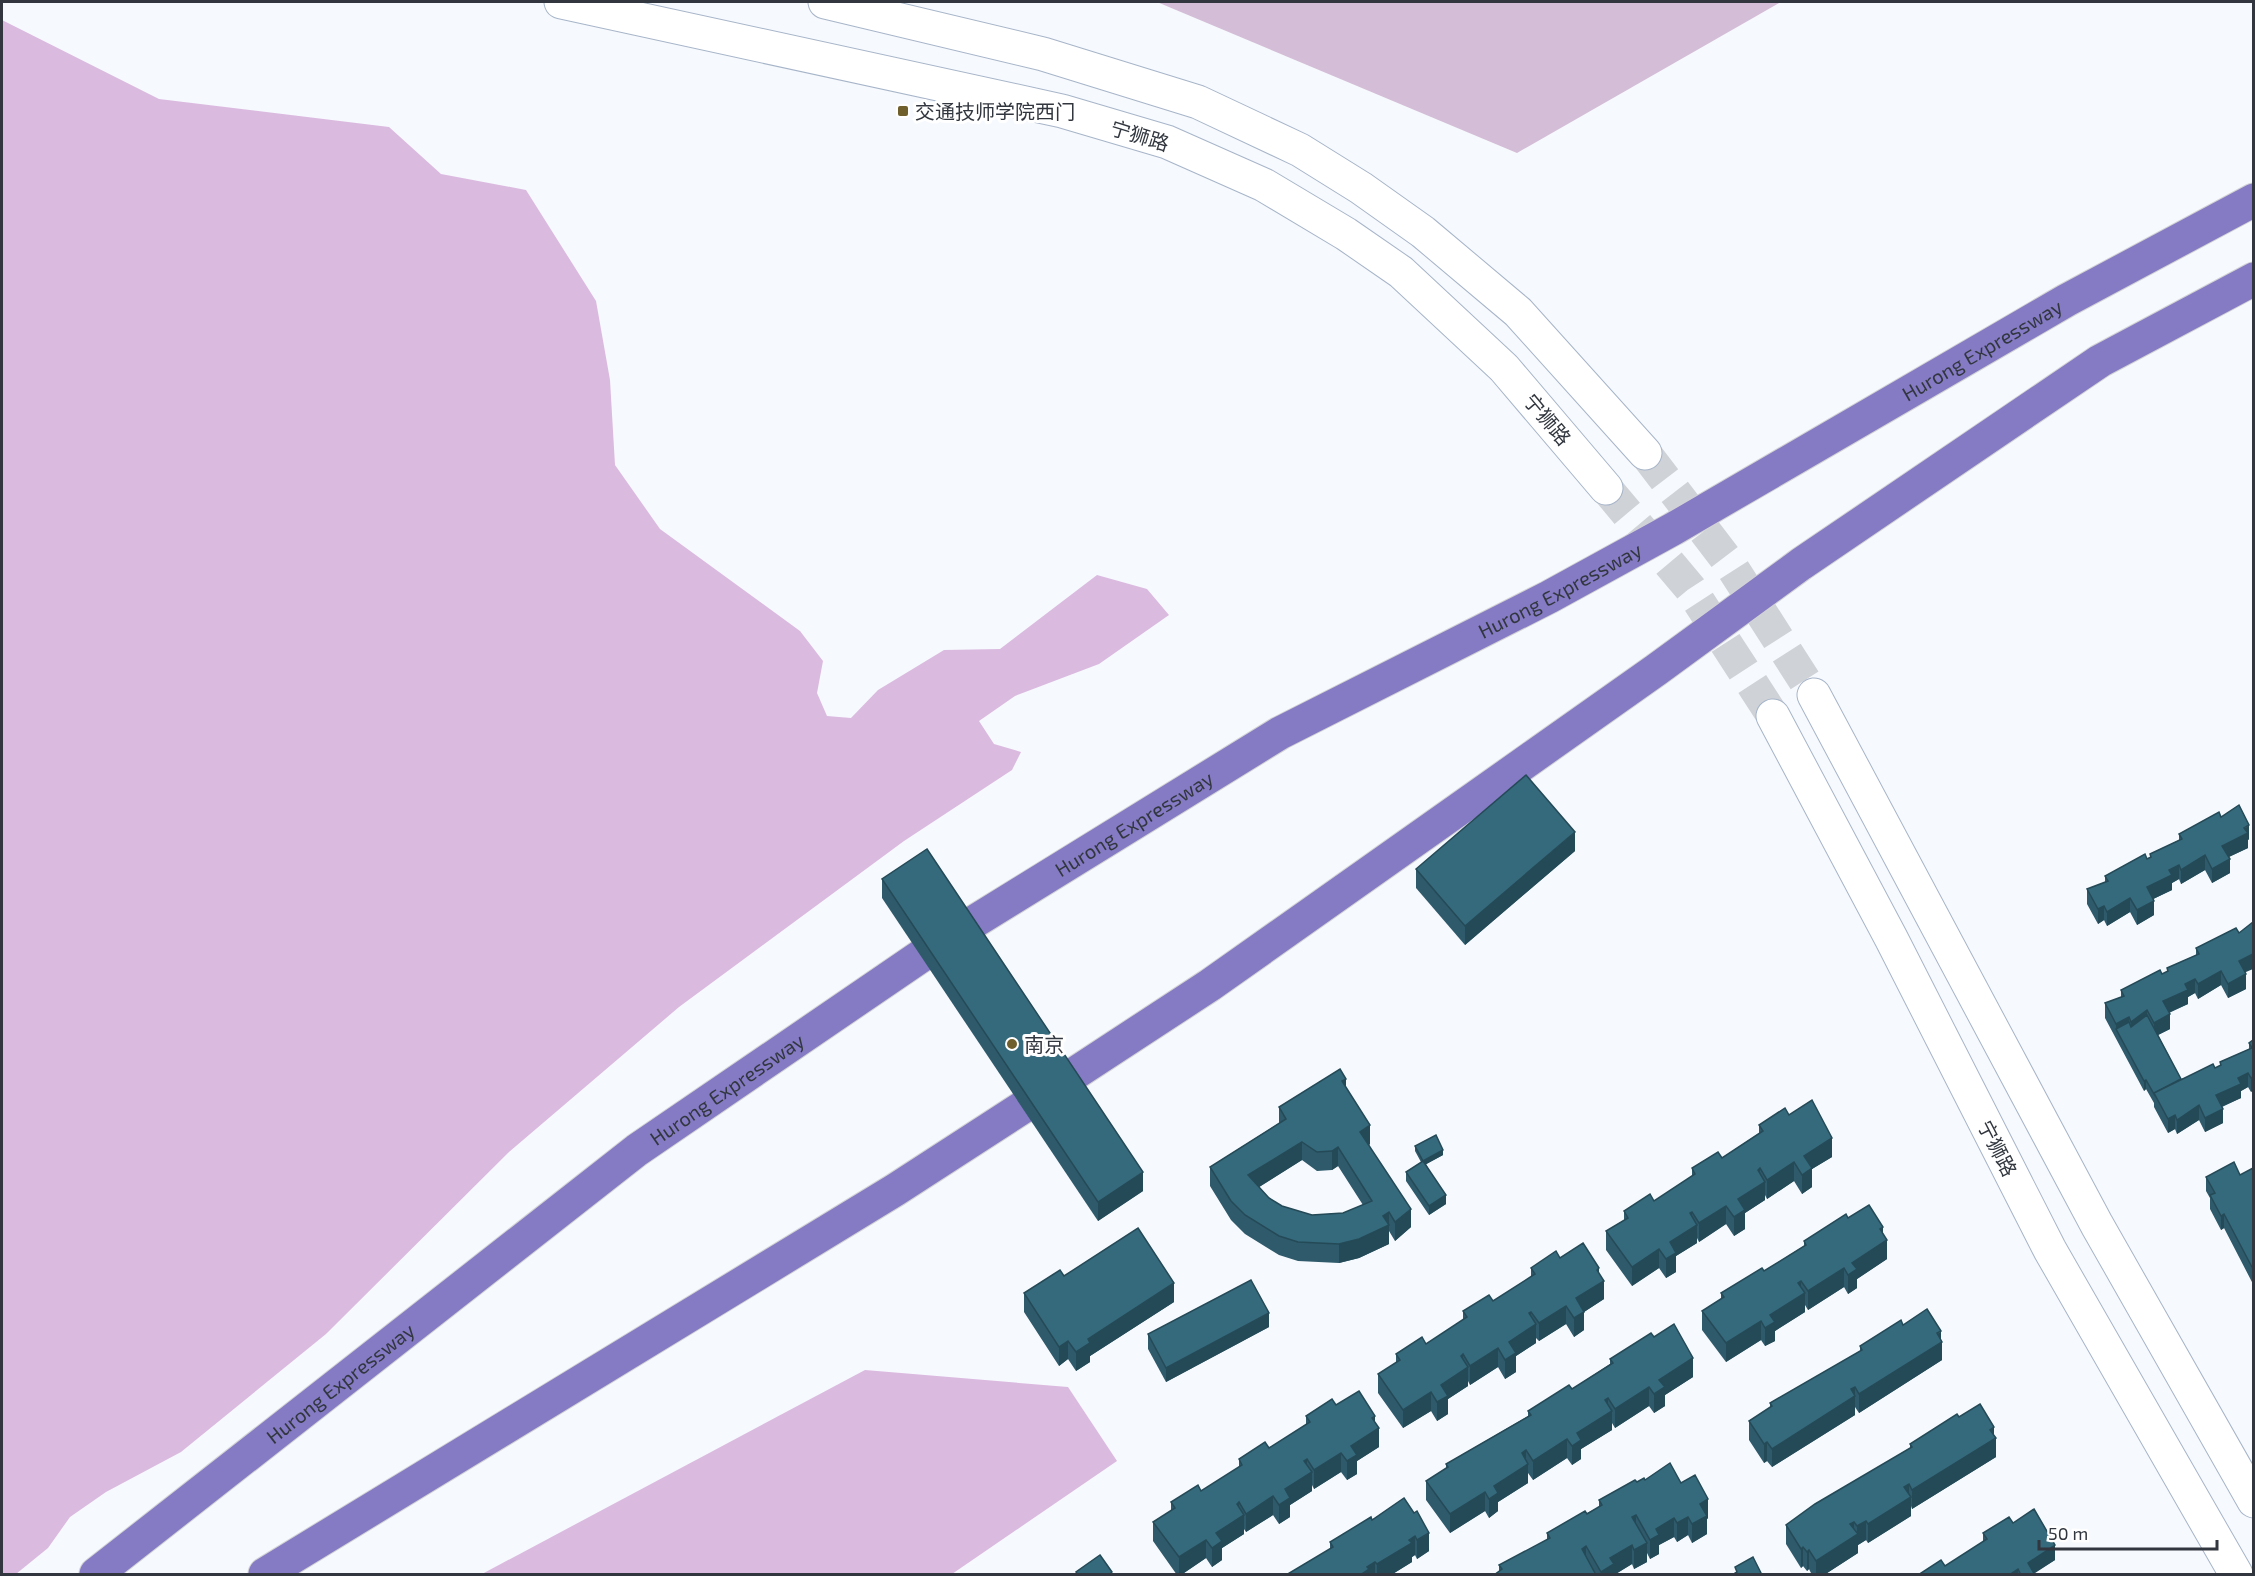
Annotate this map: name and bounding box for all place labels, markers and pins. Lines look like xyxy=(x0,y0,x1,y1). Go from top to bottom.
place label: 交通技师学院西门 xyxy=(915,99,1075,123)
marker: 交通技师学院西门 xyxy=(896,104,910,118)
place label: 南京 xyxy=(1024,1032,1064,1056)
marker: 南京 xyxy=(1005,1037,1019,1051)

